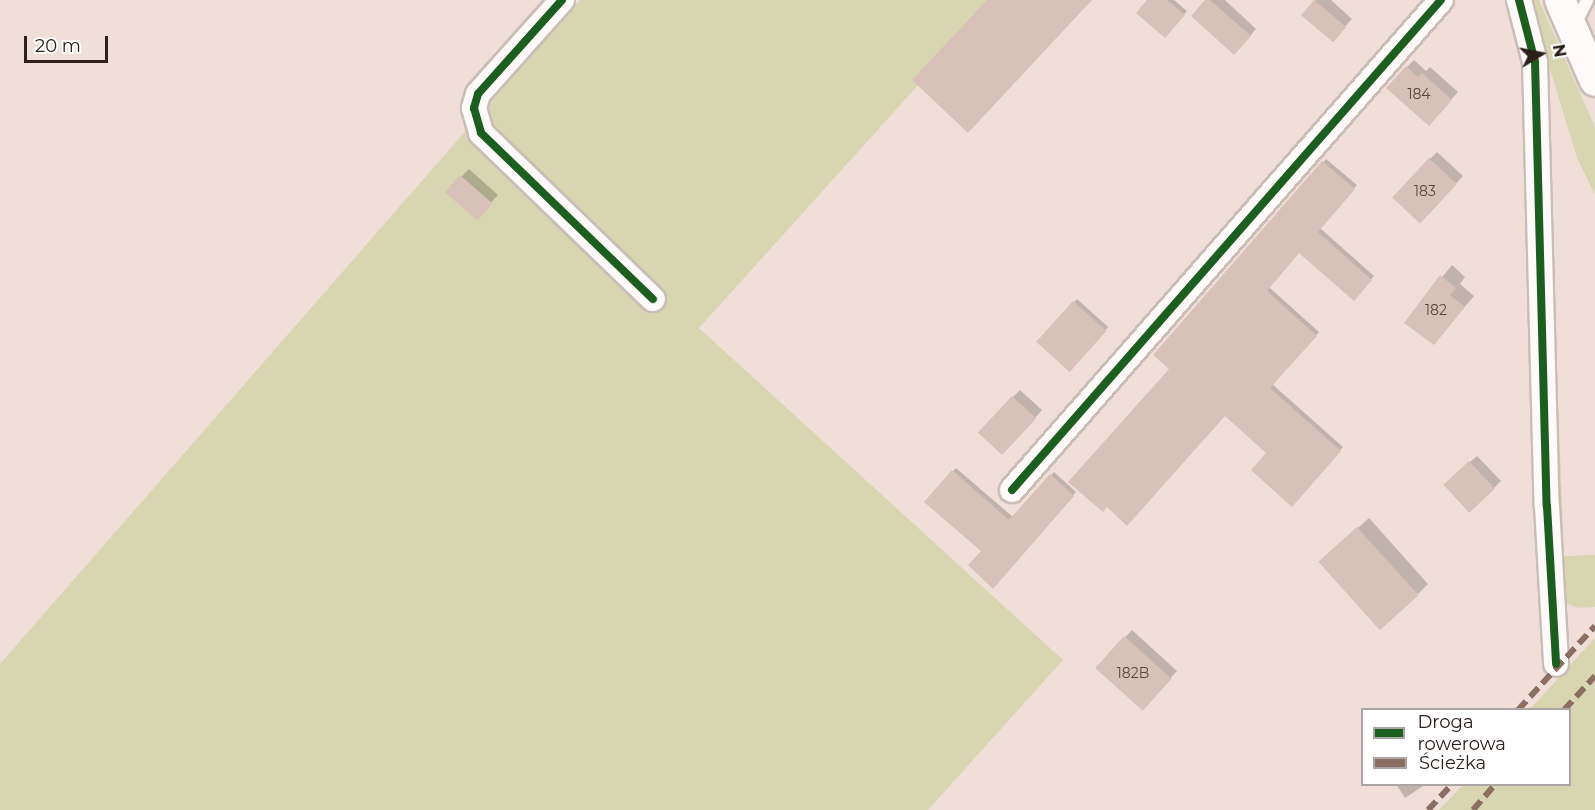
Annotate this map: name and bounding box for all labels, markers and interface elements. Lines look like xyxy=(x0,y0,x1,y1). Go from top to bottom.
scale bar xyxy=(27,24,111,62)
north arrow xyxy=(1511,24,1571,84)
text: 20 m xyxy=(35,35,81,57)
text: N xyxy=(1549,43,1570,59)
house number: 184 xyxy=(1407,86,1431,102)
house number: 183 xyxy=(1414,183,1436,199)
house number: 182 xyxy=(1425,302,1447,318)
house number: 182B xyxy=(1117,665,1149,681)
legend xyxy=(1361,708,1571,786)
text: Droga rowerowa xyxy=(1417,711,1506,755)
text: Ścieżka xyxy=(1419,752,1486,774)

